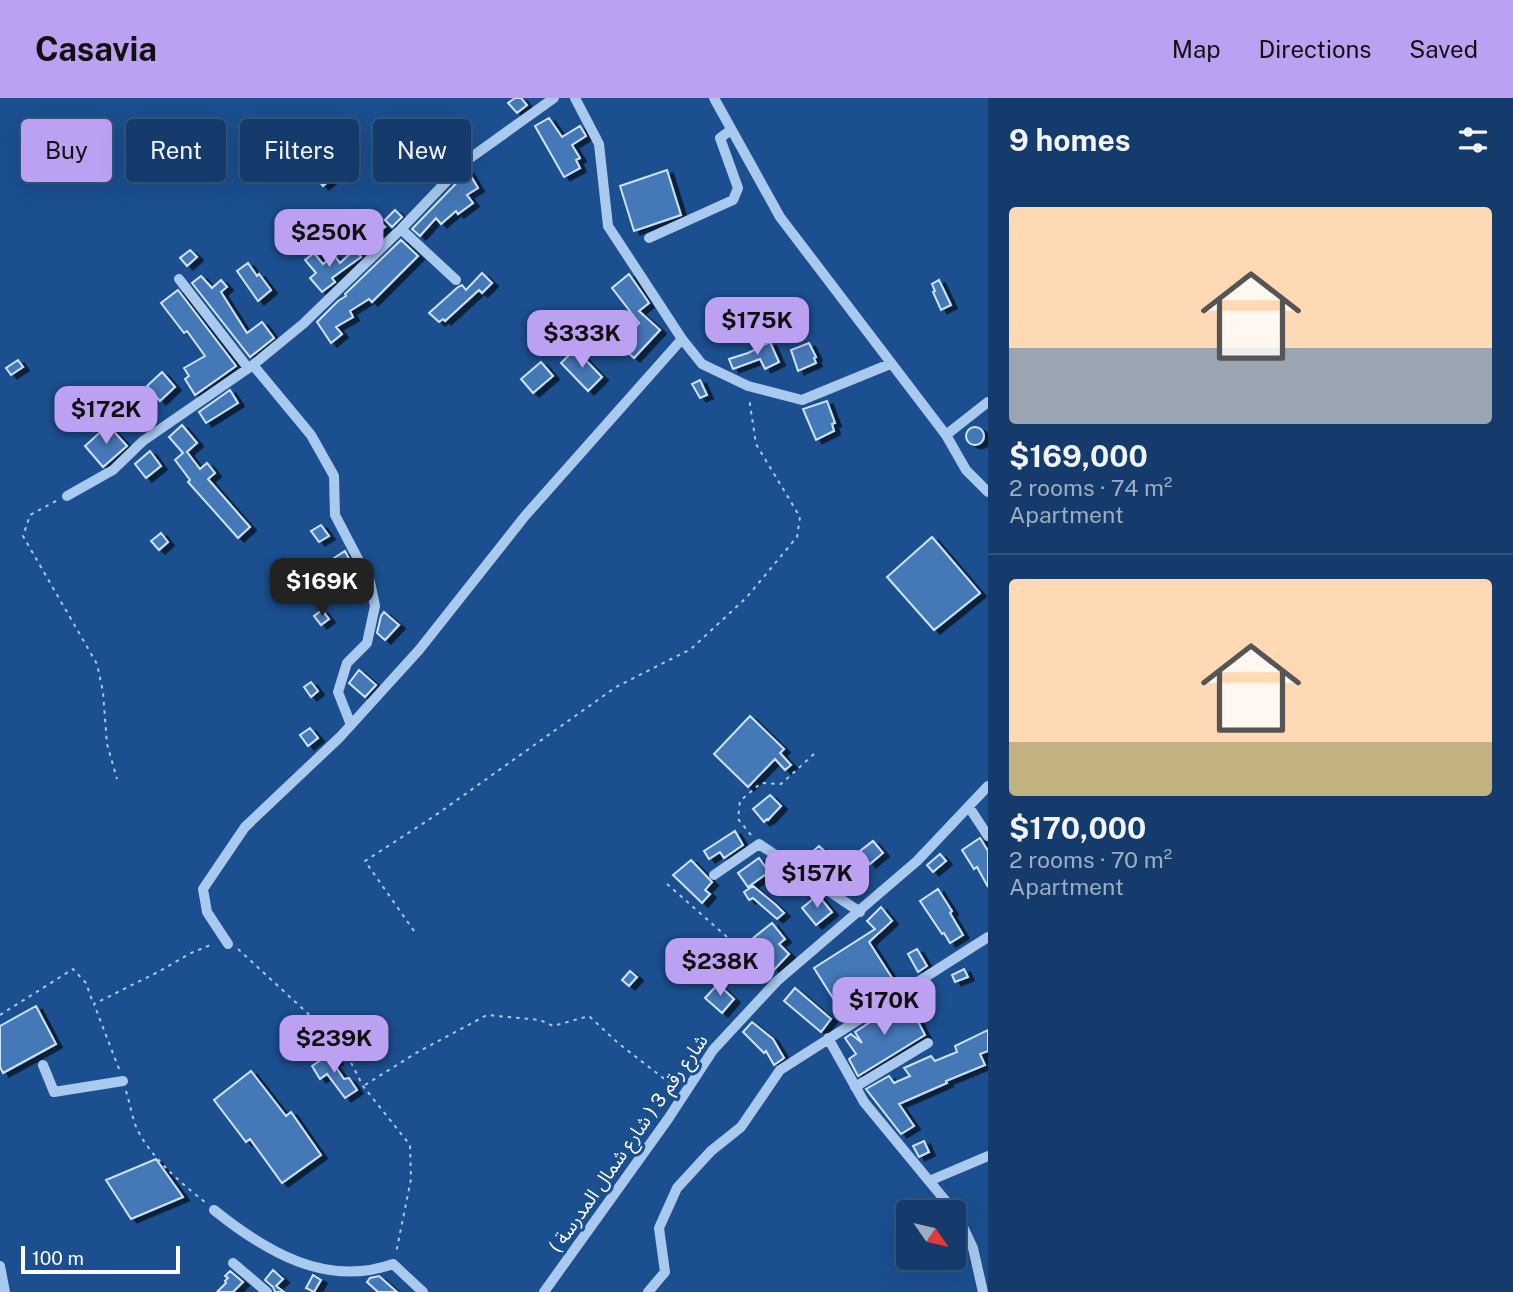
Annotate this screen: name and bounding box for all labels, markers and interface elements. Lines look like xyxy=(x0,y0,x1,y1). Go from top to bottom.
text: Casavia xyxy=(35,30,157,68)
text: Map xyxy=(1172,35,1221,63)
text: Directions xyxy=(1259,35,1371,63)
text: Saved xyxy=(1409,35,1478,63)
chip: Buy xyxy=(21,119,112,182)
chip: Rent xyxy=(126,119,226,182)
chip: Filters xyxy=(240,119,359,182)
chip: New xyxy=(373,119,471,182)
icon: filters xyxy=(1454,121,1492,159)
text: 9 homes xyxy=(1009,122,1131,158)
pin: $250K xyxy=(280,209,378,269)
text: $250K xyxy=(290,218,368,245)
icon: home xyxy=(1188,253,1314,379)
pin: $175K xyxy=(708,298,806,357)
text: $175K xyxy=(721,306,793,333)
pin: $333K xyxy=(533,310,631,370)
text: $333K xyxy=(543,319,621,346)
pin: $172K xyxy=(57,386,155,446)
text: $172K xyxy=(70,395,142,422)
text: $169,000 xyxy=(1009,438,1148,474)
text: 2 rooms · 74 m² xyxy=(1009,474,1172,501)
text: Apartment xyxy=(1009,501,1124,528)
pin: $169K xyxy=(273,559,371,618)
text: $169K xyxy=(286,567,358,594)
icon: home xyxy=(1188,625,1314,751)
text: $170,000 xyxy=(1009,810,1146,846)
text: 2 rooms · 70 m² xyxy=(1009,846,1172,873)
pin: $157K xyxy=(768,850,866,910)
text: $157K xyxy=(781,859,853,886)
text: Apartment xyxy=(1009,873,1124,900)
pin: $238K xyxy=(671,939,769,998)
text: $238K xyxy=(681,947,759,974)
pin: $170K xyxy=(835,978,933,1037)
text: $170K xyxy=(849,986,920,1013)
pin: $239K xyxy=(285,1016,383,1075)
text: $239K xyxy=(295,1024,373,1051)
street label: شارع رقم 3 ( شارع شمال المدرسة ) xyxy=(544,1030,715,1259)
north arrow xyxy=(896,1200,966,1270)
map controls xyxy=(896,1200,966,1270)
scale bar xyxy=(21,1243,180,1275)
text: 100 m xyxy=(32,1247,84,1269)

